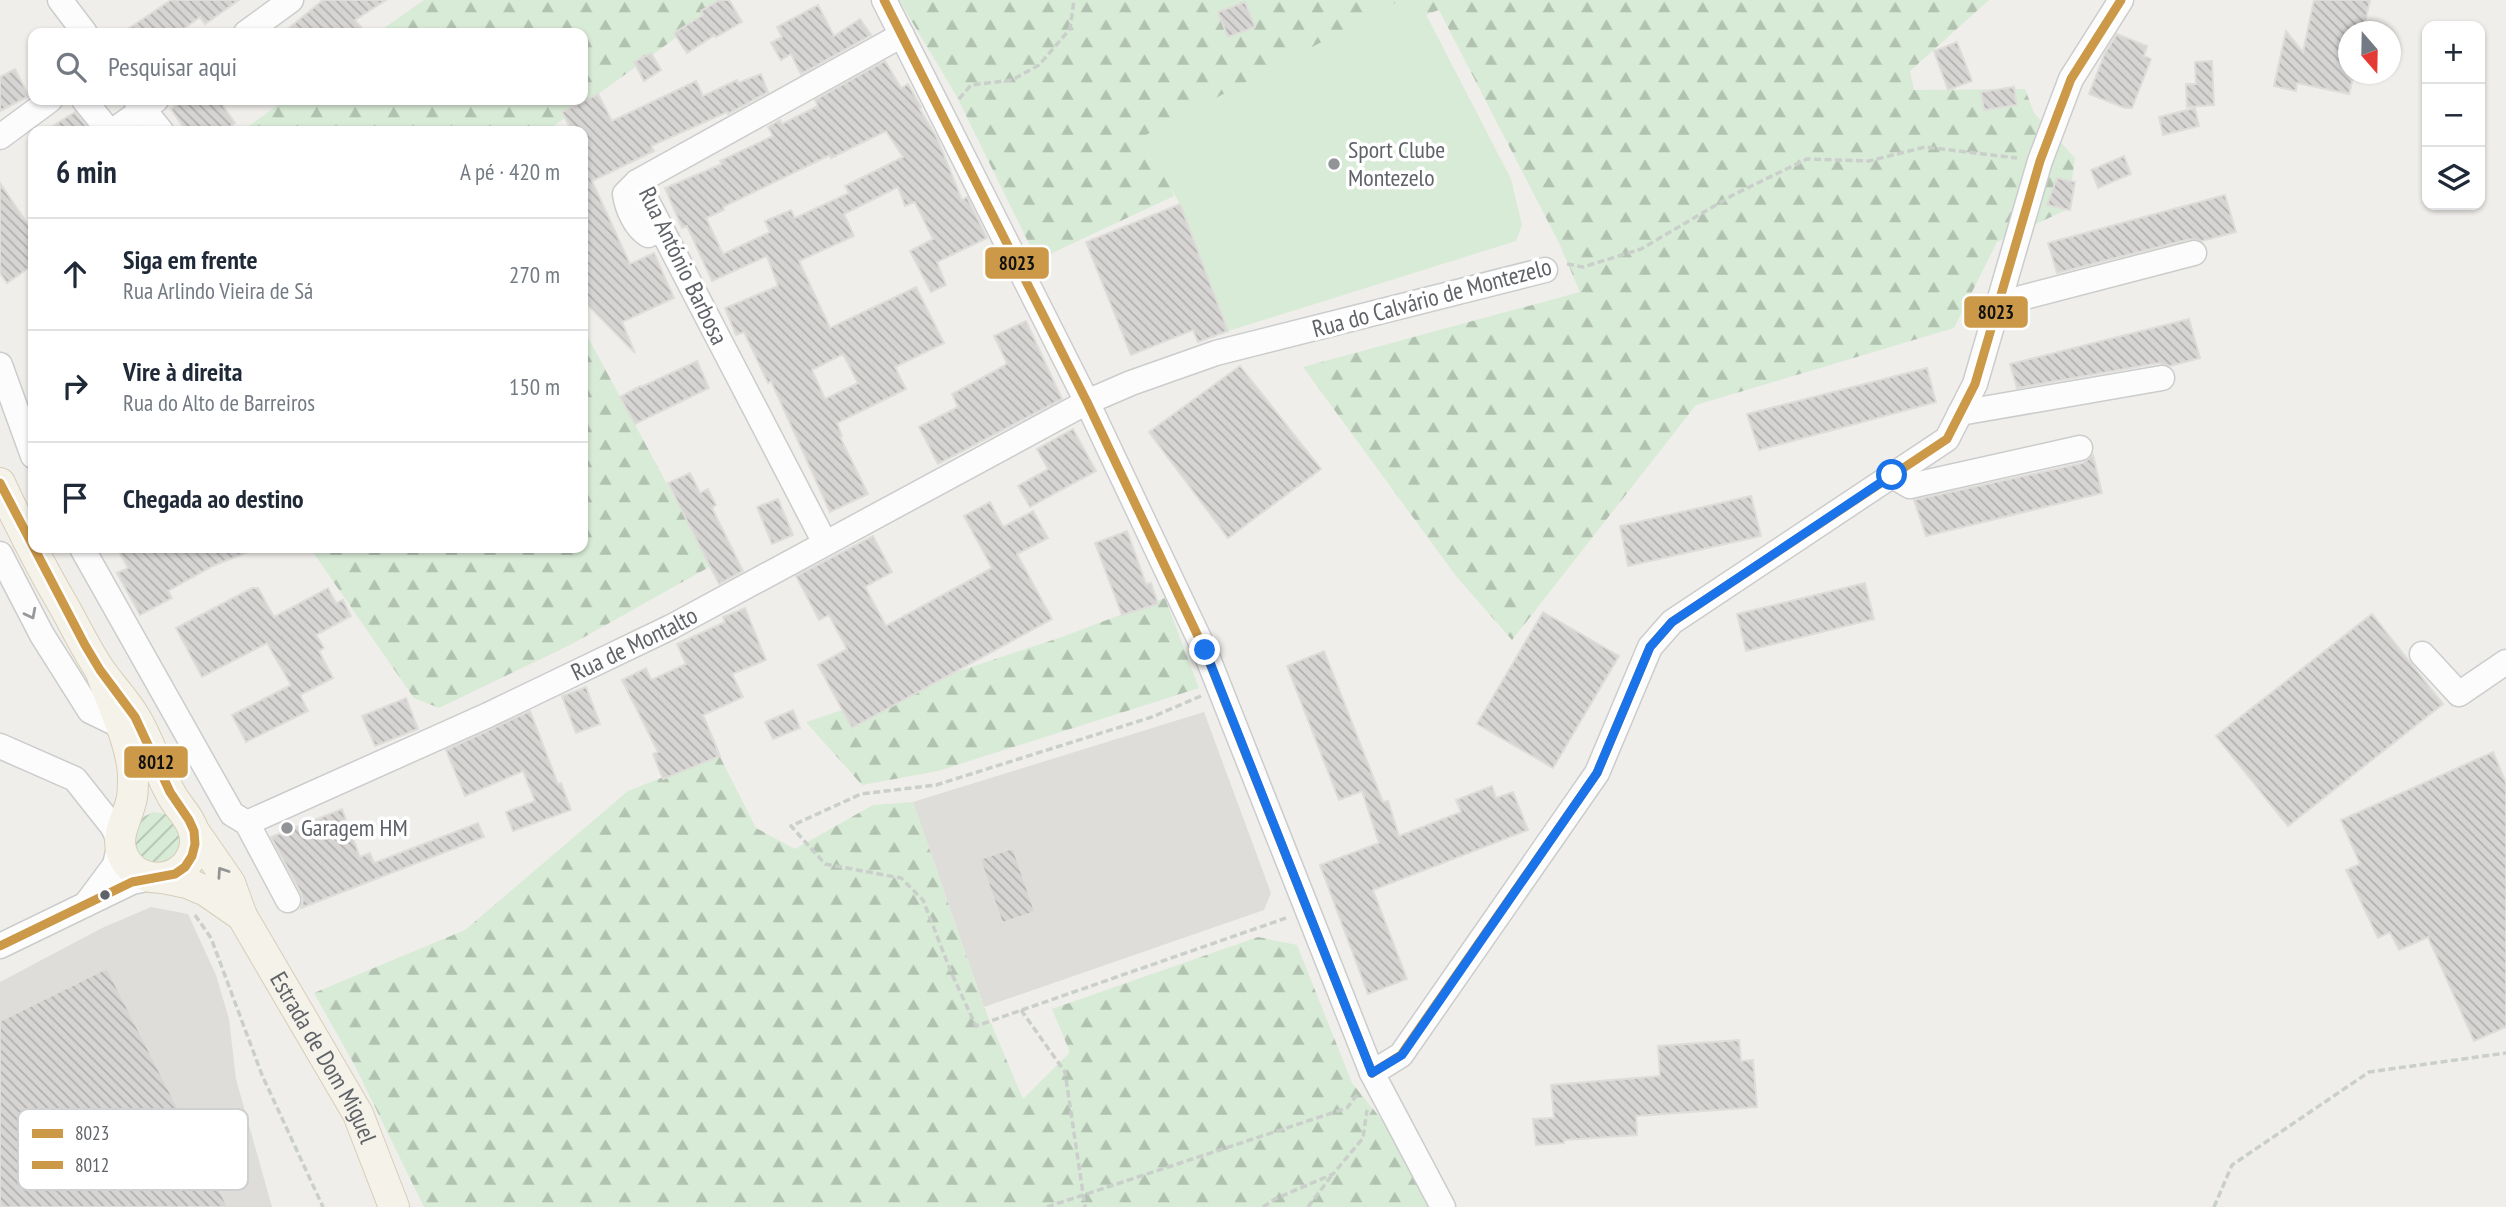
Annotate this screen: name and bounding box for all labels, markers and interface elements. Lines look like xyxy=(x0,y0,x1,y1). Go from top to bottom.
north arrow xyxy=(2338,21,2401,84)
map controls xyxy=(2422,21,2485,210)
button: + xyxy=(2422,21,2485,84)
search box xyxy=(28,28,588,105)
icon: search xyxy=(52,48,90,86)
text: Pesquisar aqui xyxy=(108,50,237,83)
button: − xyxy=(2422,84,2485,147)
place label: Sport Clube Montezelo xyxy=(1348,134,1445,193)
button: layers xyxy=(2422,147,2485,210)
text: 6 min xyxy=(56,152,117,191)
marker: Sport Clube Montezelo xyxy=(1326,156,1342,172)
text: A pé · 420 m xyxy=(460,157,560,186)
street label: Rua António Barbosa xyxy=(632,182,735,350)
text: Siga em frente xyxy=(123,243,258,276)
line badge: 8023 xyxy=(984,246,1050,280)
text: 8023 xyxy=(999,251,1035,275)
street label: Rua do Calvário de Montezelo xyxy=(1309,251,1555,344)
icon: ahead xyxy=(56,255,94,293)
text: 270 m xyxy=(509,260,560,289)
text: Rua Arlindo Vieira de Sá xyxy=(123,276,313,305)
line badge: 8023 xyxy=(1963,295,2029,329)
text: 8023 xyxy=(1978,300,2014,324)
text: Vire à direita xyxy=(123,355,242,388)
icon: right xyxy=(56,367,94,405)
text: 150 m xyxy=(509,372,560,401)
text: Rua do Alto de Barreiros xyxy=(123,388,315,417)
route start xyxy=(1876,459,1907,490)
icon: arrive xyxy=(56,479,94,517)
text: Chegada ao destino xyxy=(123,482,304,515)
street label: Rua de Montalto xyxy=(566,600,703,688)
one-way arrow xyxy=(23,607,37,619)
route end xyxy=(1189,634,1220,665)
line badge: 8012 xyxy=(123,745,189,779)
text: 8012 xyxy=(138,750,174,774)
place label: Garagem HM xyxy=(301,812,408,843)
marker: Garagem HM xyxy=(279,820,295,836)
one-way arrow xyxy=(217,866,230,879)
unlabelled marker xyxy=(98,888,112,902)
street label: Estrada de Dom Miguel xyxy=(263,966,384,1148)
legend xyxy=(18,1109,248,1190)
text: 8023 xyxy=(75,1121,109,1145)
text: 8012 xyxy=(75,1153,109,1177)

